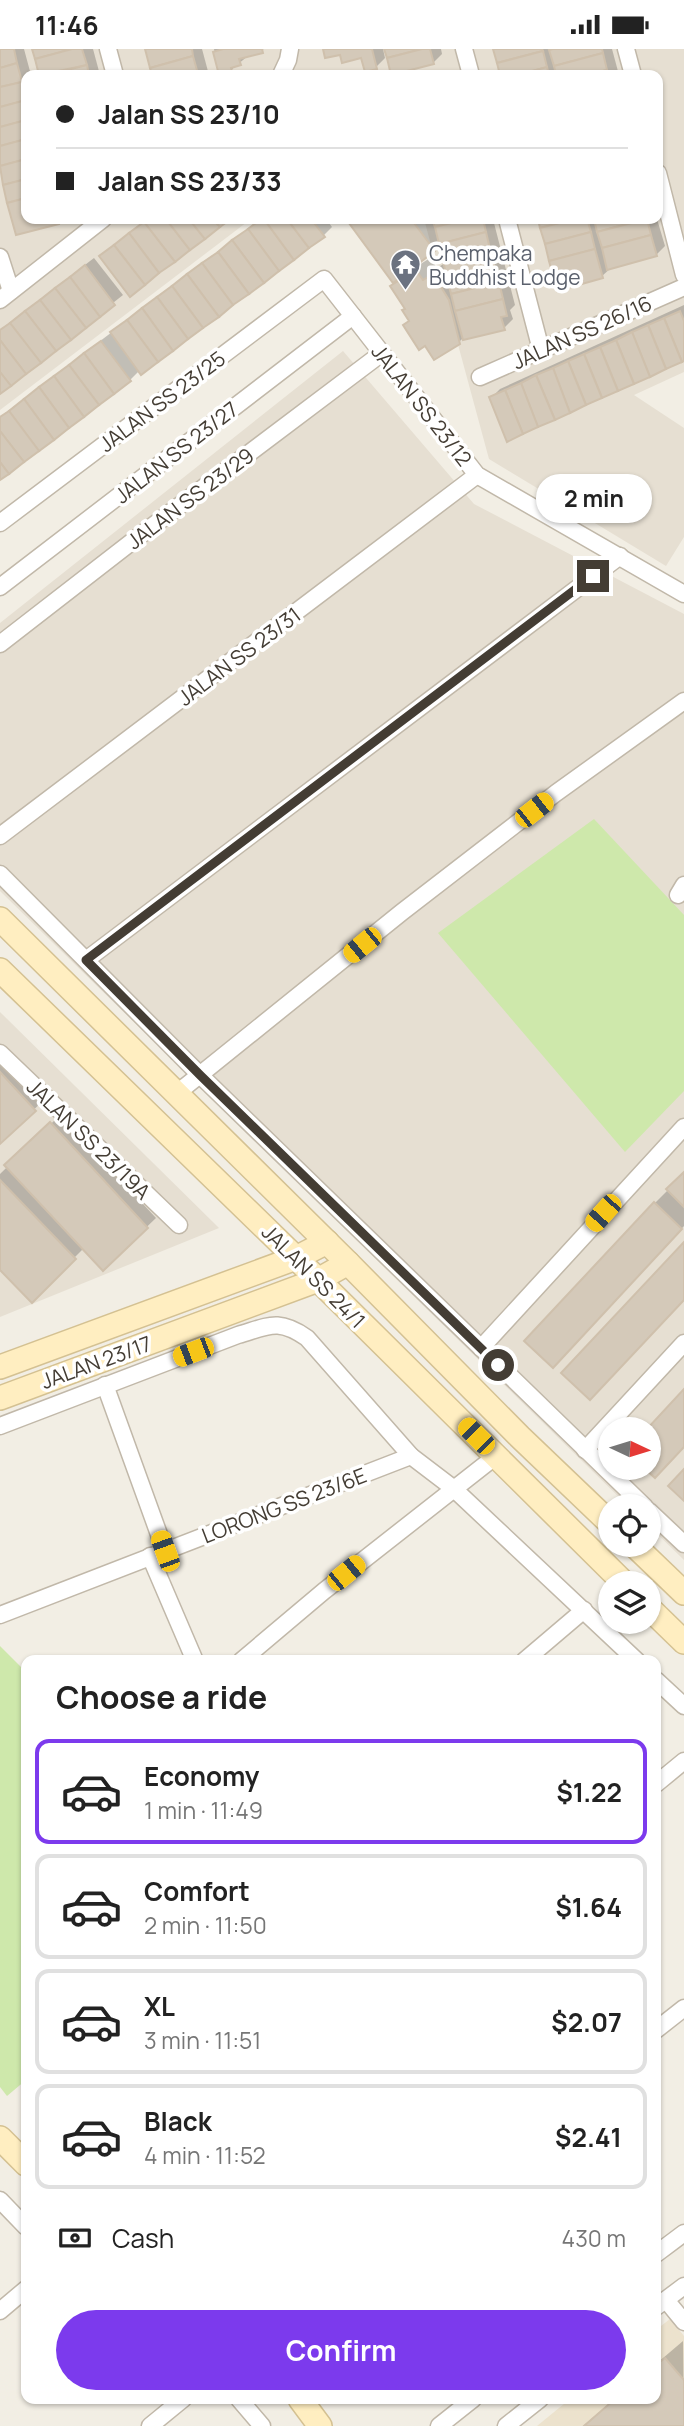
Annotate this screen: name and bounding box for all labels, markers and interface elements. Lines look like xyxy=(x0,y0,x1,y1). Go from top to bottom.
text: 11:46 xyxy=(35,7,99,43)
text: Jalan SS 23/10 xyxy=(98,96,280,132)
text: Jalan SS 23/33 xyxy=(98,163,282,199)
place label: Chempaka Buddhist Lodge xyxy=(429,239,581,291)
temple icon: Chempaka Buddhist Lodge xyxy=(389,248,423,292)
street label: JALAN SS 26/16 xyxy=(508,289,656,375)
street label: JALAN SS 23/12 xyxy=(366,338,478,472)
street label: JALAN SS 23/25 xyxy=(93,344,231,458)
street label: JALAN SS 23/27 xyxy=(108,395,244,509)
street label: JALAN SS 23/29 xyxy=(121,441,259,555)
callout: 2 min xyxy=(535,475,651,524)
text: 2 min xyxy=(564,482,624,514)
route end xyxy=(577,560,609,592)
street label: JALAN SS 23/31 xyxy=(172,601,306,711)
car xyxy=(511,789,558,831)
car xyxy=(340,924,385,966)
street label: JALAN SS 23/19A xyxy=(21,1073,157,1205)
car xyxy=(582,1190,625,1236)
street label: JALAN SS 24/1 xyxy=(256,1218,372,1334)
street label: JALAN 23/17 xyxy=(37,1329,155,1395)
car xyxy=(170,1335,217,1369)
route start xyxy=(482,1349,514,1381)
car xyxy=(454,1414,499,1458)
north arrow xyxy=(598,1417,662,1481)
map controls xyxy=(598,1417,661,1634)
street label: LORONG SS 23/6E xyxy=(198,1461,370,1549)
button: locate xyxy=(598,1494,661,1557)
car xyxy=(148,1528,183,1574)
car xyxy=(324,1552,369,1594)
button: layers xyxy=(598,1571,661,1634)
text: Choose a ride xyxy=(56,1675,267,1719)
text: Economy xyxy=(144,1758,259,1794)
icon: car xyxy=(60,1760,123,1823)
text: $1.22 xyxy=(556,1774,622,1810)
text: 1 min · 11:49 xyxy=(144,1794,263,1826)
text: Comfort xyxy=(144,1873,250,1909)
icon: car xyxy=(60,1875,123,1938)
text: $1.64 xyxy=(555,1889,622,1925)
text: 2 min · 11:50 xyxy=(144,1909,267,1941)
text: XL xyxy=(144,1988,175,2024)
icon: car xyxy=(60,1990,123,2053)
text: $2.07 xyxy=(551,2004,622,2040)
text: 3 min · 11:51 xyxy=(144,2024,261,2056)
text: Black xyxy=(144,2103,212,2139)
icon: car xyxy=(60,2105,123,2168)
text: $2.41 xyxy=(555,2119,622,2155)
text: 4 min · 11:52 xyxy=(144,2139,266,2171)
icon: cash xyxy=(56,2219,94,2257)
text: Cash xyxy=(112,2220,174,2256)
text: 430 m xyxy=(562,2222,626,2254)
button: Confirm xyxy=(56,2310,626,2390)

